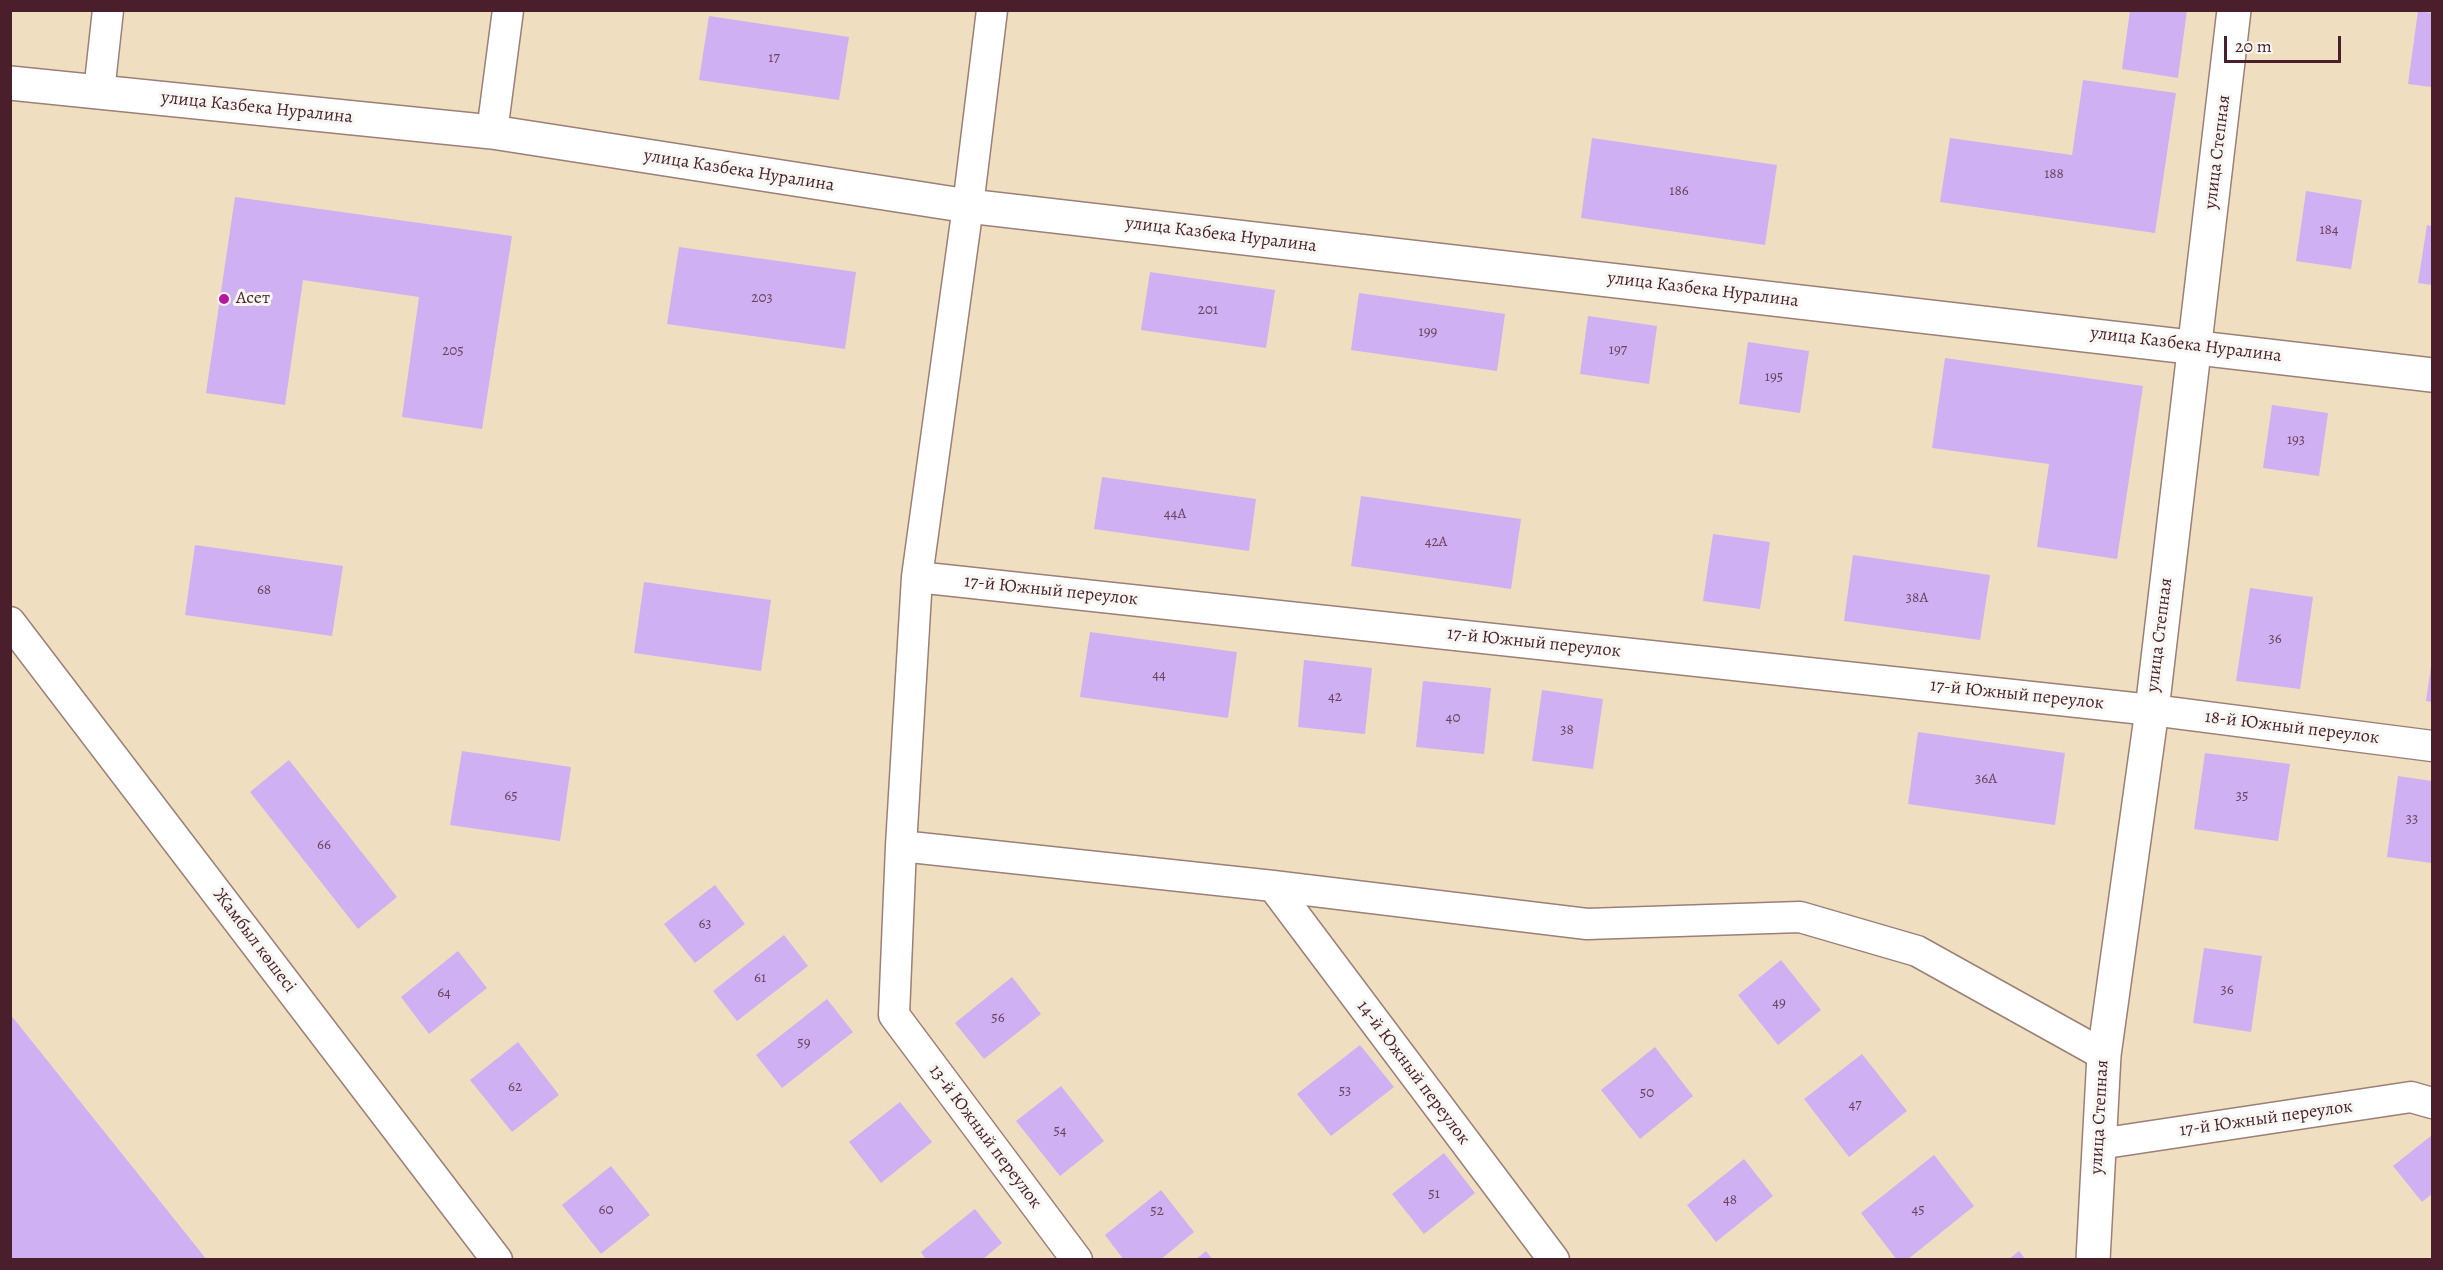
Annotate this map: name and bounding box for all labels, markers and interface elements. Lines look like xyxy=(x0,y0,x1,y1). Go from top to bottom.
scale bar xyxy=(2227,24,2344,62)
text: 20 m xyxy=(2235,34,2272,58)
house number: 17 xyxy=(768,49,780,67)
street label: улица Казбека Нуралина xyxy=(160,87,354,129)
street label: улица Степная xyxy=(2200,94,2236,210)
street label: улица Казбека Нуралина xyxy=(642,145,836,197)
house number: 188 xyxy=(2044,165,2064,183)
house number: 186 xyxy=(1669,182,1689,200)
street label: улица Казбека Нуралина xyxy=(1124,213,1318,257)
house number: 184 xyxy=(2319,221,2339,239)
street label: улица Казбека Нуралина xyxy=(1606,268,1800,312)
place label: Асет xyxy=(236,288,270,310)
house number: 203 xyxy=(751,289,773,307)
marker: Асет xyxy=(217,292,231,306)
house number: 201 xyxy=(1198,301,1218,319)
house number: 199 xyxy=(1419,323,1437,341)
street label: улица Казбека Нуралина xyxy=(2089,323,2283,367)
house number: 197 xyxy=(1609,341,1627,359)
house number: 205 xyxy=(442,342,464,360)
house number: 195 xyxy=(1765,368,1783,386)
house number: 193 xyxy=(2287,431,2305,449)
house number: 44А xyxy=(1164,505,1186,523)
house number: 42А xyxy=(1425,533,1447,551)
street label: 17-й Южный переулок xyxy=(963,571,1139,611)
street label: улица Степная xyxy=(2142,577,2178,693)
house number: 68 xyxy=(257,581,271,599)
house number: 38А xyxy=(1906,589,1928,607)
street label: 17-й Южный переулок xyxy=(1446,623,1622,663)
house number: 36 xyxy=(2268,630,2282,648)
house number: 44 xyxy=(1152,666,1166,684)
street label: 17-й Южный переулок xyxy=(1929,675,2105,715)
house number: 42 xyxy=(1328,688,1342,706)
street label: 18-й Южный переулок xyxy=(2204,707,2380,749)
house number: 40 xyxy=(1446,709,1460,727)
house number: 38 xyxy=(1560,721,1574,739)
house number: 36А xyxy=(1975,770,1997,788)
house number: 65 xyxy=(504,787,518,805)
house number: 35 xyxy=(2236,787,2248,805)
house number: 33 xyxy=(2406,810,2418,828)
house number: 66 xyxy=(317,836,331,854)
street label: Жамбыл көшесі xyxy=(208,885,300,997)
house number: 63 xyxy=(698,915,712,933)
house number: 61 xyxy=(754,969,766,987)
house number: 36 xyxy=(2220,981,2234,999)
house number: 64 xyxy=(437,984,451,1002)
house number: 49 xyxy=(1772,994,1786,1012)
street label: 14-й Южный переулок xyxy=(1352,997,1474,1149)
house number: 56 xyxy=(991,1009,1005,1027)
house number: 59 xyxy=(797,1034,811,1052)
street label: улица Степная xyxy=(2086,1059,2114,1175)
street label: 13-й Южный переулок xyxy=(924,1061,1046,1213)
house number: 62 xyxy=(508,1078,522,1096)
house number: 53 xyxy=(1339,1082,1351,1100)
house number: 50 xyxy=(1640,1084,1654,1102)
house number: 47 xyxy=(1848,1096,1862,1114)
street label: 17-й Южный переулок xyxy=(2178,1096,2354,1142)
house number: 54 xyxy=(1053,1122,1067,1140)
house number: 51 xyxy=(1428,1185,1440,1203)
house number: 48 xyxy=(1723,1191,1737,1209)
house number: 60 xyxy=(599,1201,613,1219)
house number: 45 xyxy=(1911,1201,1925,1219)
house number: 52 xyxy=(1150,1202,1164,1220)

